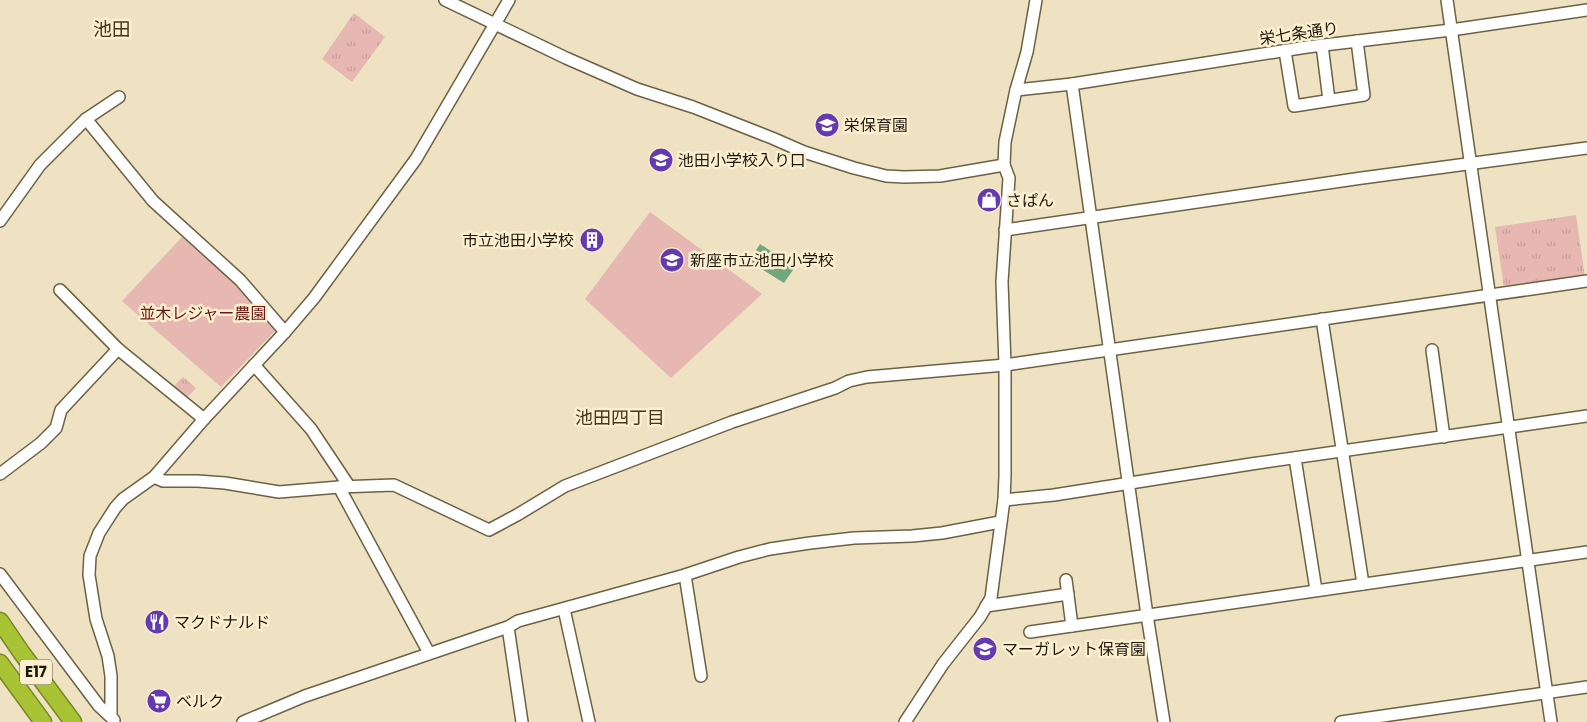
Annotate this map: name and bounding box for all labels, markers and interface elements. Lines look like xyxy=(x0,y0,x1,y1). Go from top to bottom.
district label: 池田 xyxy=(93,16,131,43)
street label: 栄七条通り xyxy=(1258,17,1340,50)
school or university icon: 栄保育園 xyxy=(814,112,840,138)
place label: 栄保育園 xyxy=(844,114,908,137)
school or university icon: 池田小学校入り口 xyxy=(648,147,674,173)
place label: 池田小学校入り口 xyxy=(678,149,806,172)
shop icon: さぱん xyxy=(976,187,1002,213)
place label: さぱん xyxy=(1006,189,1054,212)
building icon: 市立池田小学校 xyxy=(579,227,605,253)
place label: 市立池田小学校 xyxy=(462,229,574,252)
school or university icon: 新座市立池田小学校 xyxy=(659,247,685,273)
place label: 新座市立池田小学校 xyxy=(690,249,834,272)
park label: 並木レジャー農園 xyxy=(139,302,267,325)
district label: 池田四丁目 xyxy=(575,405,665,430)
restaurant icon: マクドナルド xyxy=(144,609,170,635)
place label: マクドナルド xyxy=(174,611,270,634)
school or university icon: マーガレット保育園 xyxy=(972,636,998,662)
place label: マーガレット保育園 xyxy=(1002,638,1146,661)
road number: E17 xyxy=(20,660,52,684)
supermarket icon: ベルク xyxy=(146,688,172,714)
place label: ベルク xyxy=(176,690,224,713)

